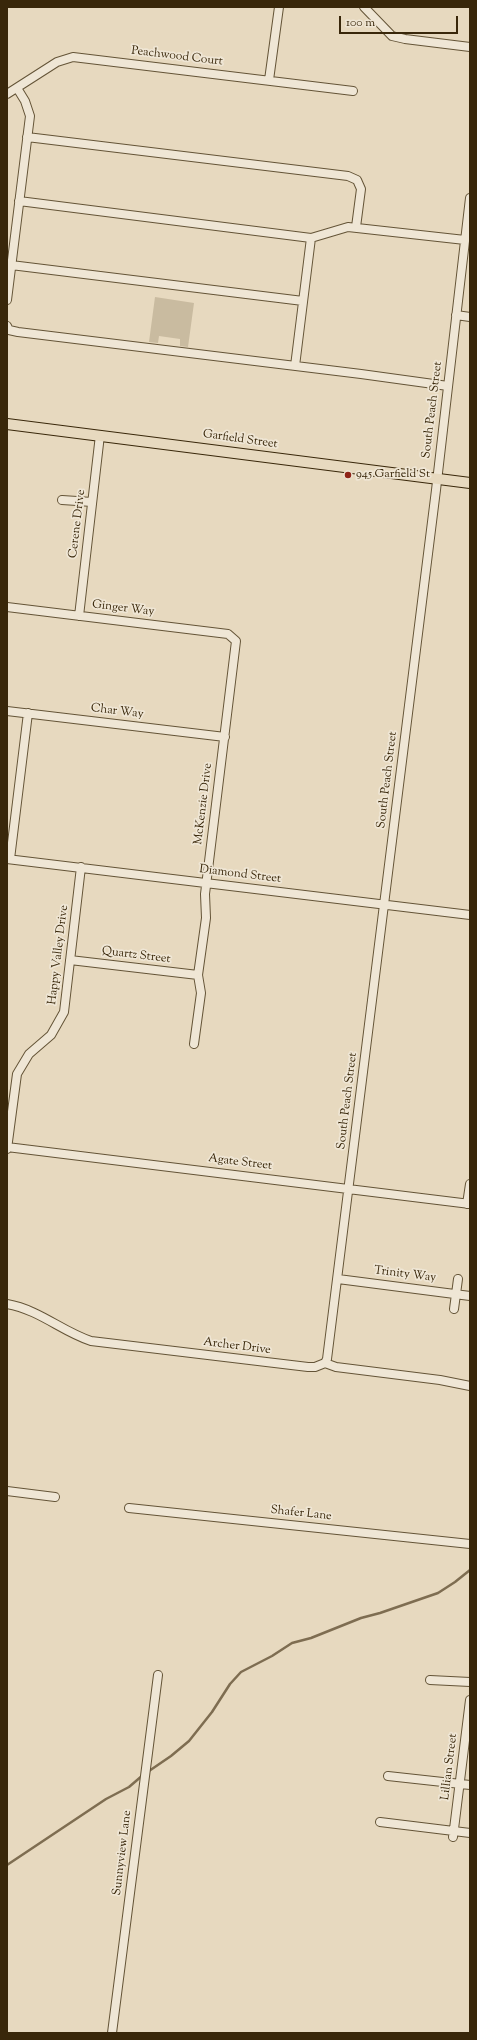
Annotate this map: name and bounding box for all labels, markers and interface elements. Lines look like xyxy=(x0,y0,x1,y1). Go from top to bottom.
scale bar xyxy=(341,8,460,34)
text: 100 m xyxy=(346,14,375,32)
street label: Peachwood Court xyxy=(130,44,224,70)
street label: South Peach Street xyxy=(420,361,446,459)
street label: Garfield Street xyxy=(202,428,278,452)
place label: 945 Garfield St xyxy=(356,468,430,482)
marker: 945 Garfield St xyxy=(343,470,353,480)
street label: Cerene Drive xyxy=(67,489,89,559)
street label: Ginger Way xyxy=(91,598,155,620)
street label: Char Way xyxy=(90,702,144,722)
street label: South Peach Street xyxy=(375,731,401,829)
street label: McKenzie Drive xyxy=(192,762,216,846)
street label: Diamond Street xyxy=(198,863,282,887)
street label: Happy Valley Drive xyxy=(46,904,72,1006)
street label: Quartz Street xyxy=(101,945,171,967)
street label: South Peach Street xyxy=(335,1052,361,1150)
street label: Agate Street xyxy=(207,1152,273,1174)
street label: Trinity Way xyxy=(373,1264,437,1286)
street label: Archer Drive xyxy=(202,1336,272,1358)
street label: Shafer Lane xyxy=(270,1504,332,1524)
street label: Lillian Street xyxy=(439,1733,461,1801)
street label: Sunnyview Lane xyxy=(111,1810,135,1896)

